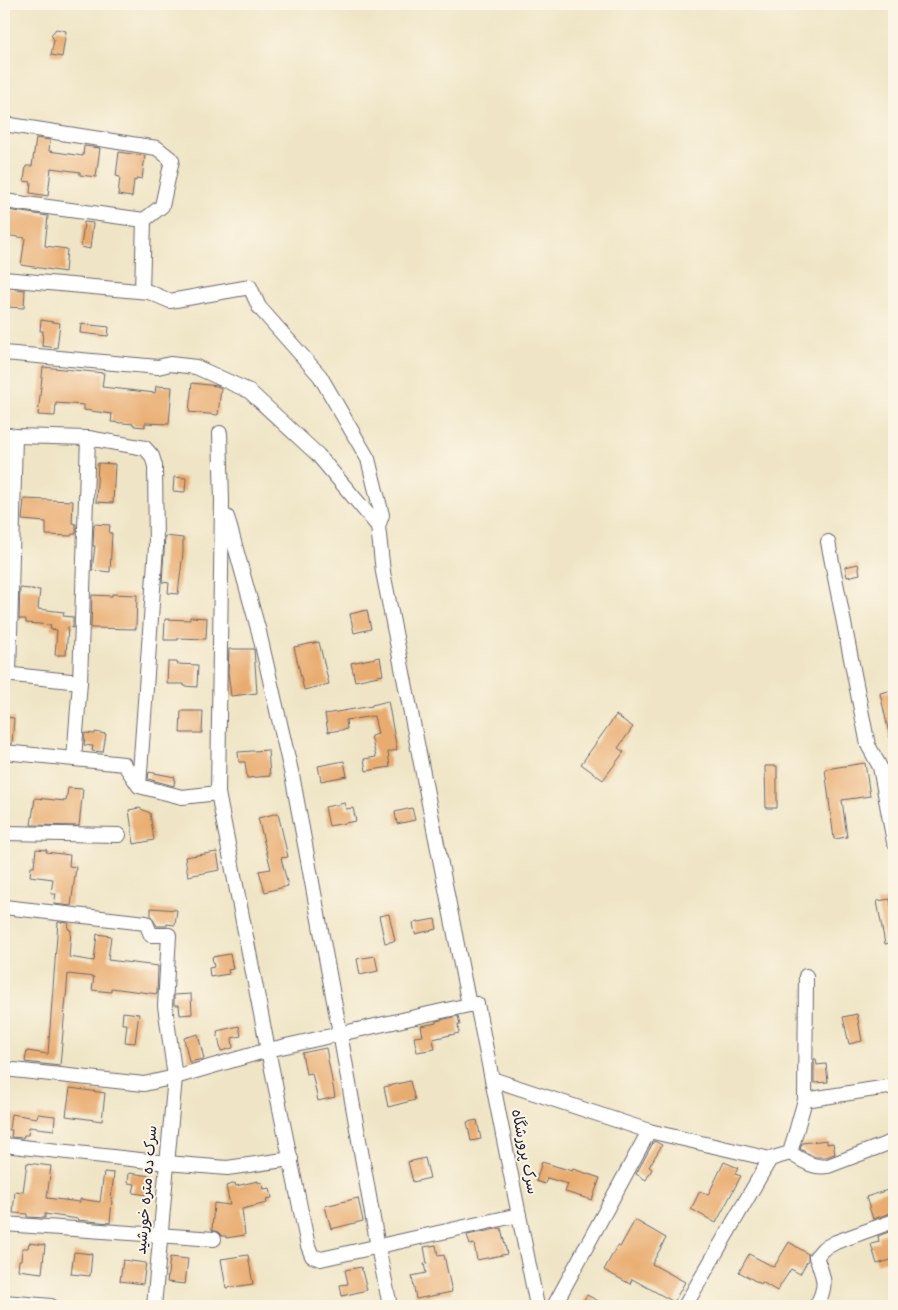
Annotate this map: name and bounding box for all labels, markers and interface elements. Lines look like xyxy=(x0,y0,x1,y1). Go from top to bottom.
street label: سرک پرورشگاه xyxy=(504,1108,542,1196)
street label: سرک ده متره خورشید xyxy=(131,1124,165,1256)

